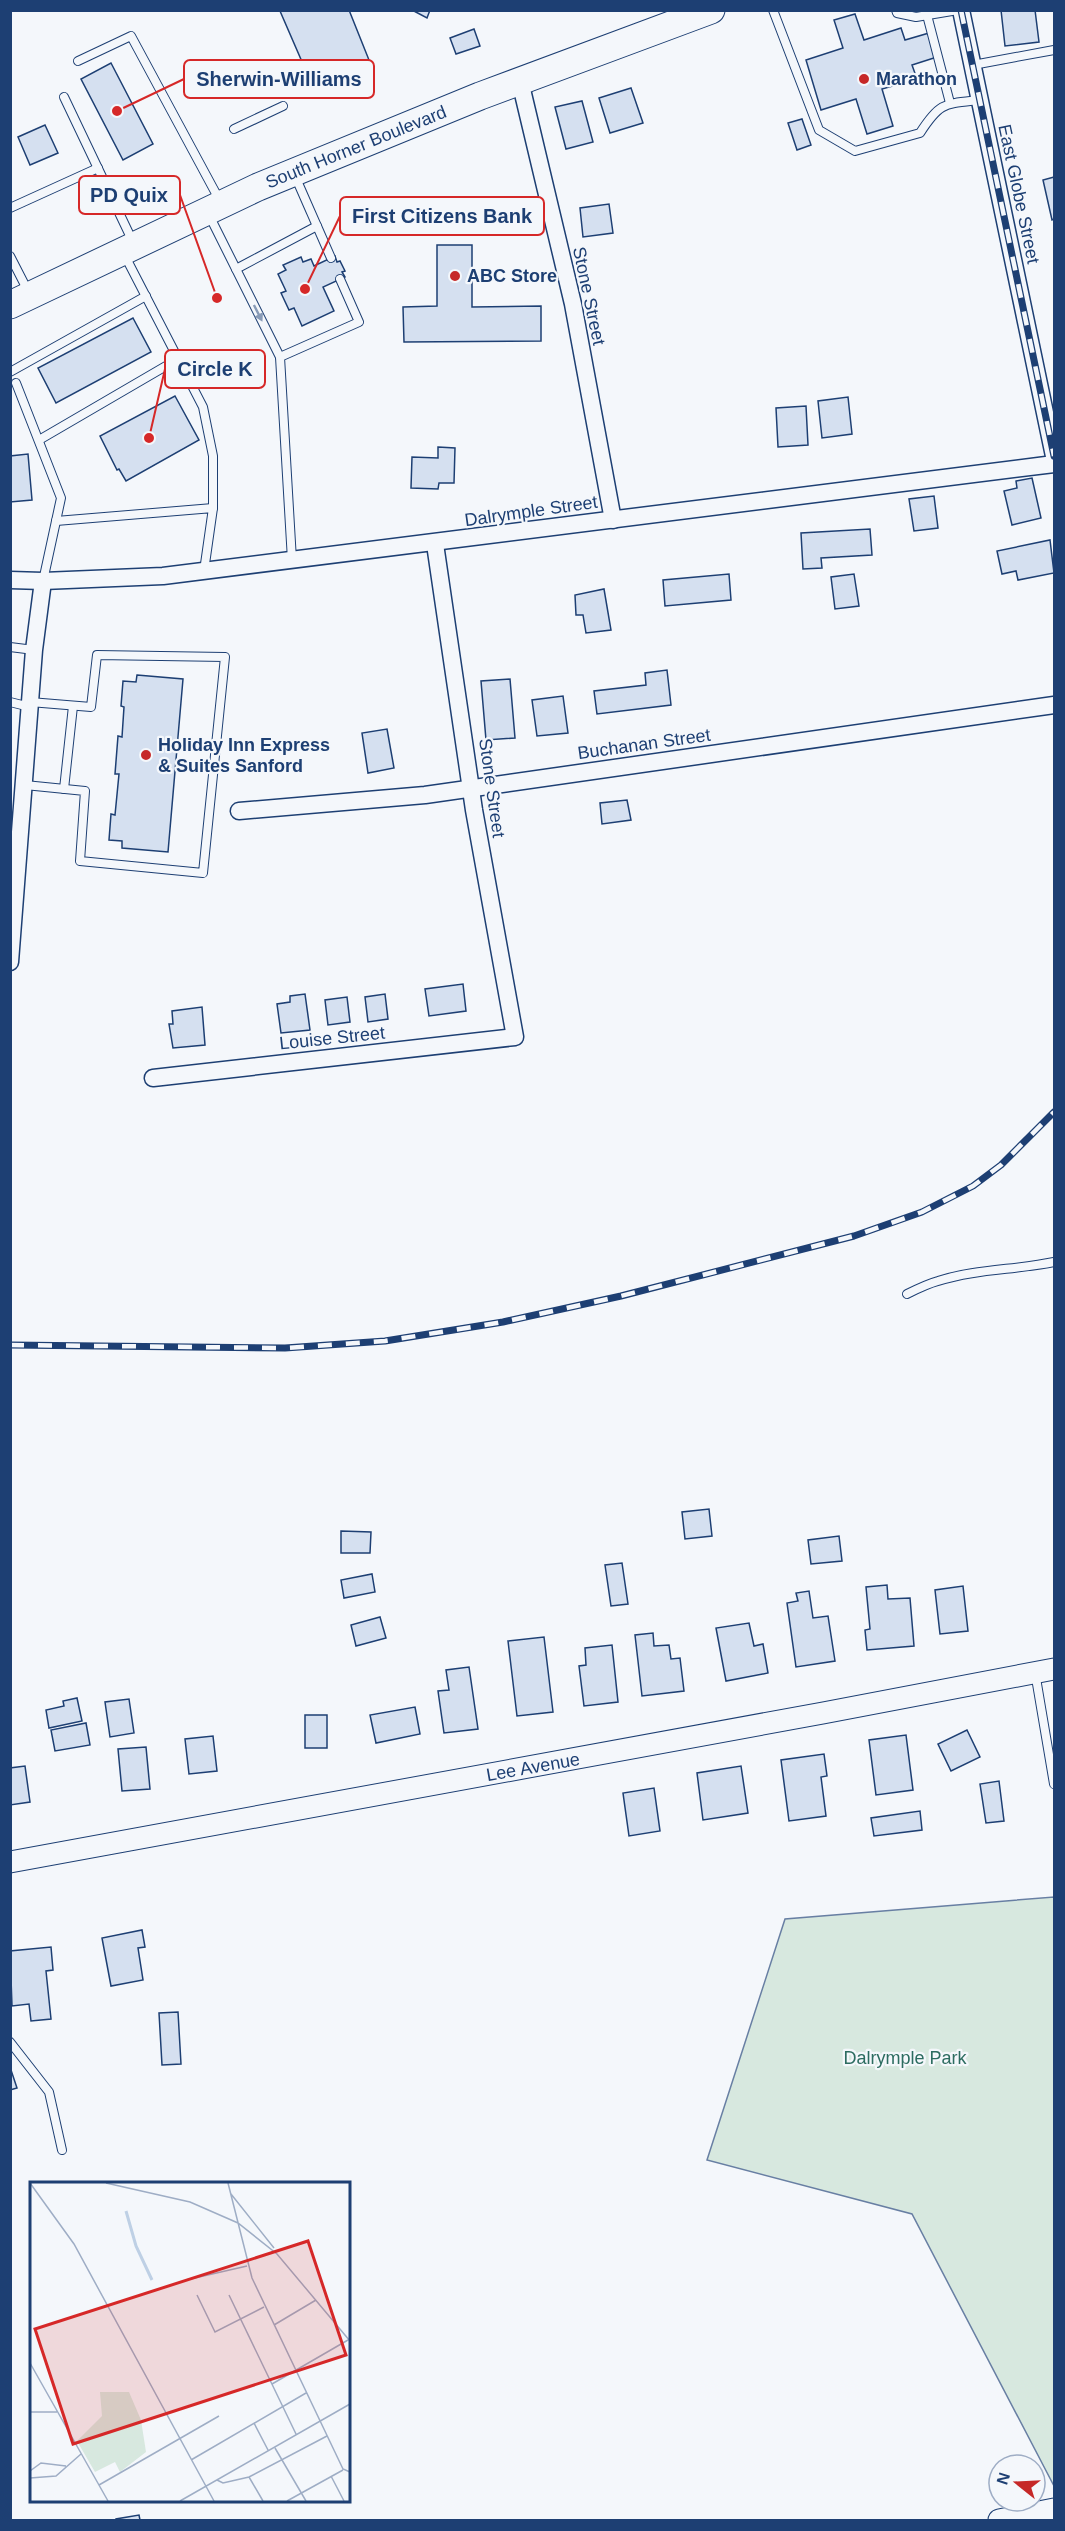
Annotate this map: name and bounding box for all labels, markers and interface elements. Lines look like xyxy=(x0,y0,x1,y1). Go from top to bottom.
callout: Sherwin-Williams xyxy=(184,60,374,98)
text: Sherwin-Williams xyxy=(196,68,362,90)
place label: Marathon xyxy=(876,69,957,89)
marker: Marathon xyxy=(857,72,871,86)
street label: South Horner Boulevard xyxy=(263,102,449,192)
street label: East Globe Street xyxy=(994,122,1044,266)
callout: PD Quix xyxy=(79,176,180,214)
text: PD Quix xyxy=(90,184,168,206)
callout: First Citizens Bank xyxy=(340,197,544,235)
text: First Citizens Bank xyxy=(352,205,533,227)
street label: Stone Street xyxy=(569,245,609,347)
place label: ABC Store xyxy=(467,266,557,286)
marker: ABC Store xyxy=(448,269,462,283)
one-way arrow xyxy=(254,305,263,322)
callout: Circle K xyxy=(165,350,265,388)
text: Circle K xyxy=(177,358,253,380)
street label: Dalrymple Street xyxy=(463,492,599,530)
street label: Buchanan Street xyxy=(576,725,712,763)
place label: Holiday Inn Express & Suites Sanford xyxy=(158,735,330,776)
street label: Stone Street xyxy=(475,737,509,839)
marker: Holiday Inn Express & Suites Sanford xyxy=(139,748,153,762)
street label: Louise Street xyxy=(278,1023,386,1053)
street label: Lee Avenue xyxy=(485,1749,581,1785)
park label: Dalrymple Park xyxy=(843,2048,968,2068)
inset map xyxy=(30,2182,350,2501)
north arrow xyxy=(987,2453,1047,2513)
text: N xyxy=(993,2470,1013,2487)

